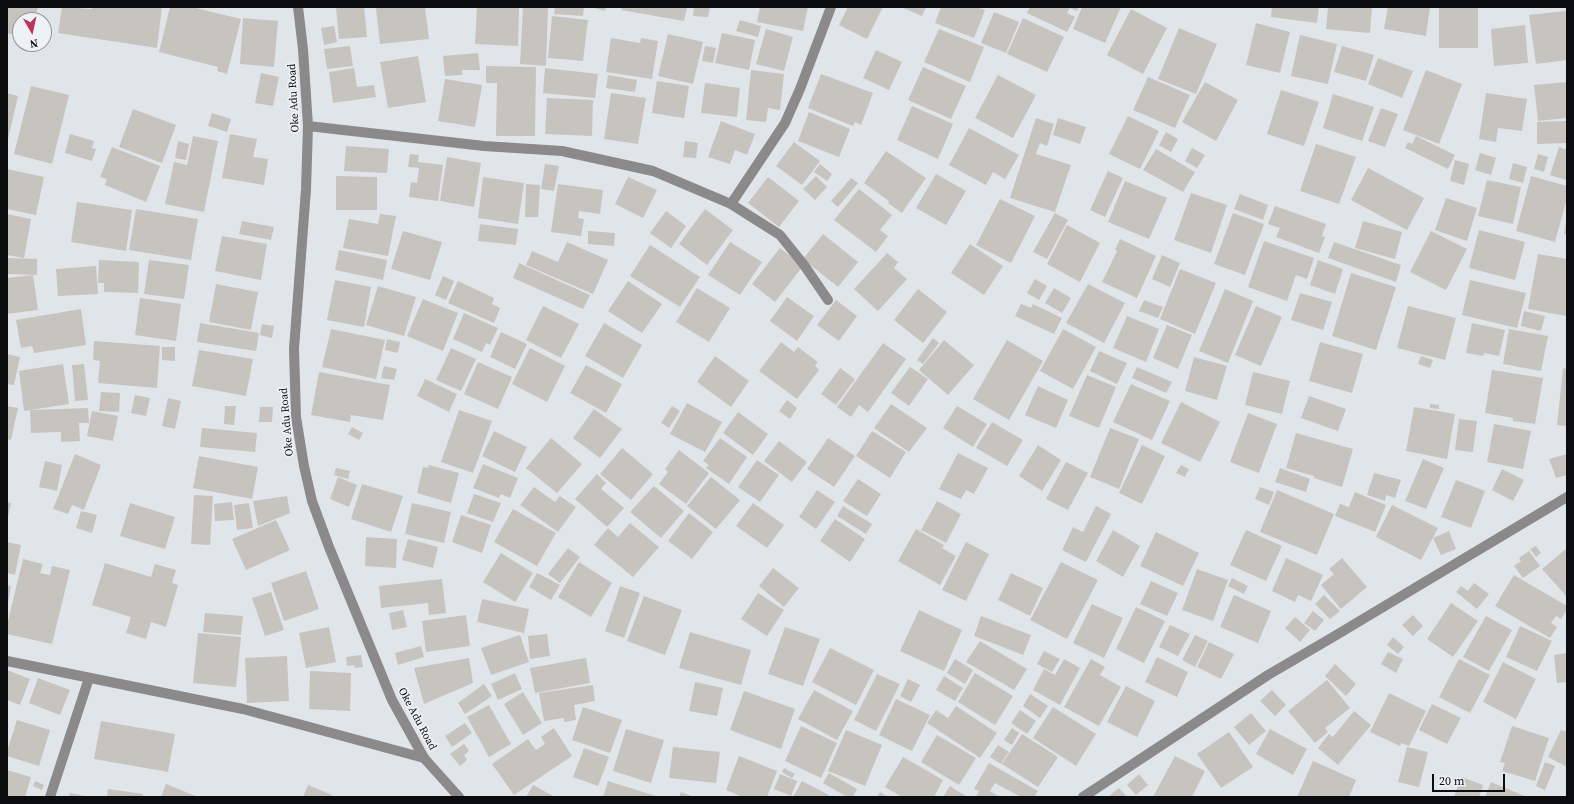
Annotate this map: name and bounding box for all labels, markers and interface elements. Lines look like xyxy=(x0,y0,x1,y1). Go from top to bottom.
north arrow xyxy=(12,12,52,52)
text: N xyxy=(29,35,39,51)
street label: Oke Adu Road xyxy=(286,63,302,133)
street label: Oke Adu Road xyxy=(277,387,297,457)
street label: Oke Adu Road xyxy=(395,686,439,752)
scale bar xyxy=(1434,766,1507,792)
text: 20 m xyxy=(1439,773,1465,789)

